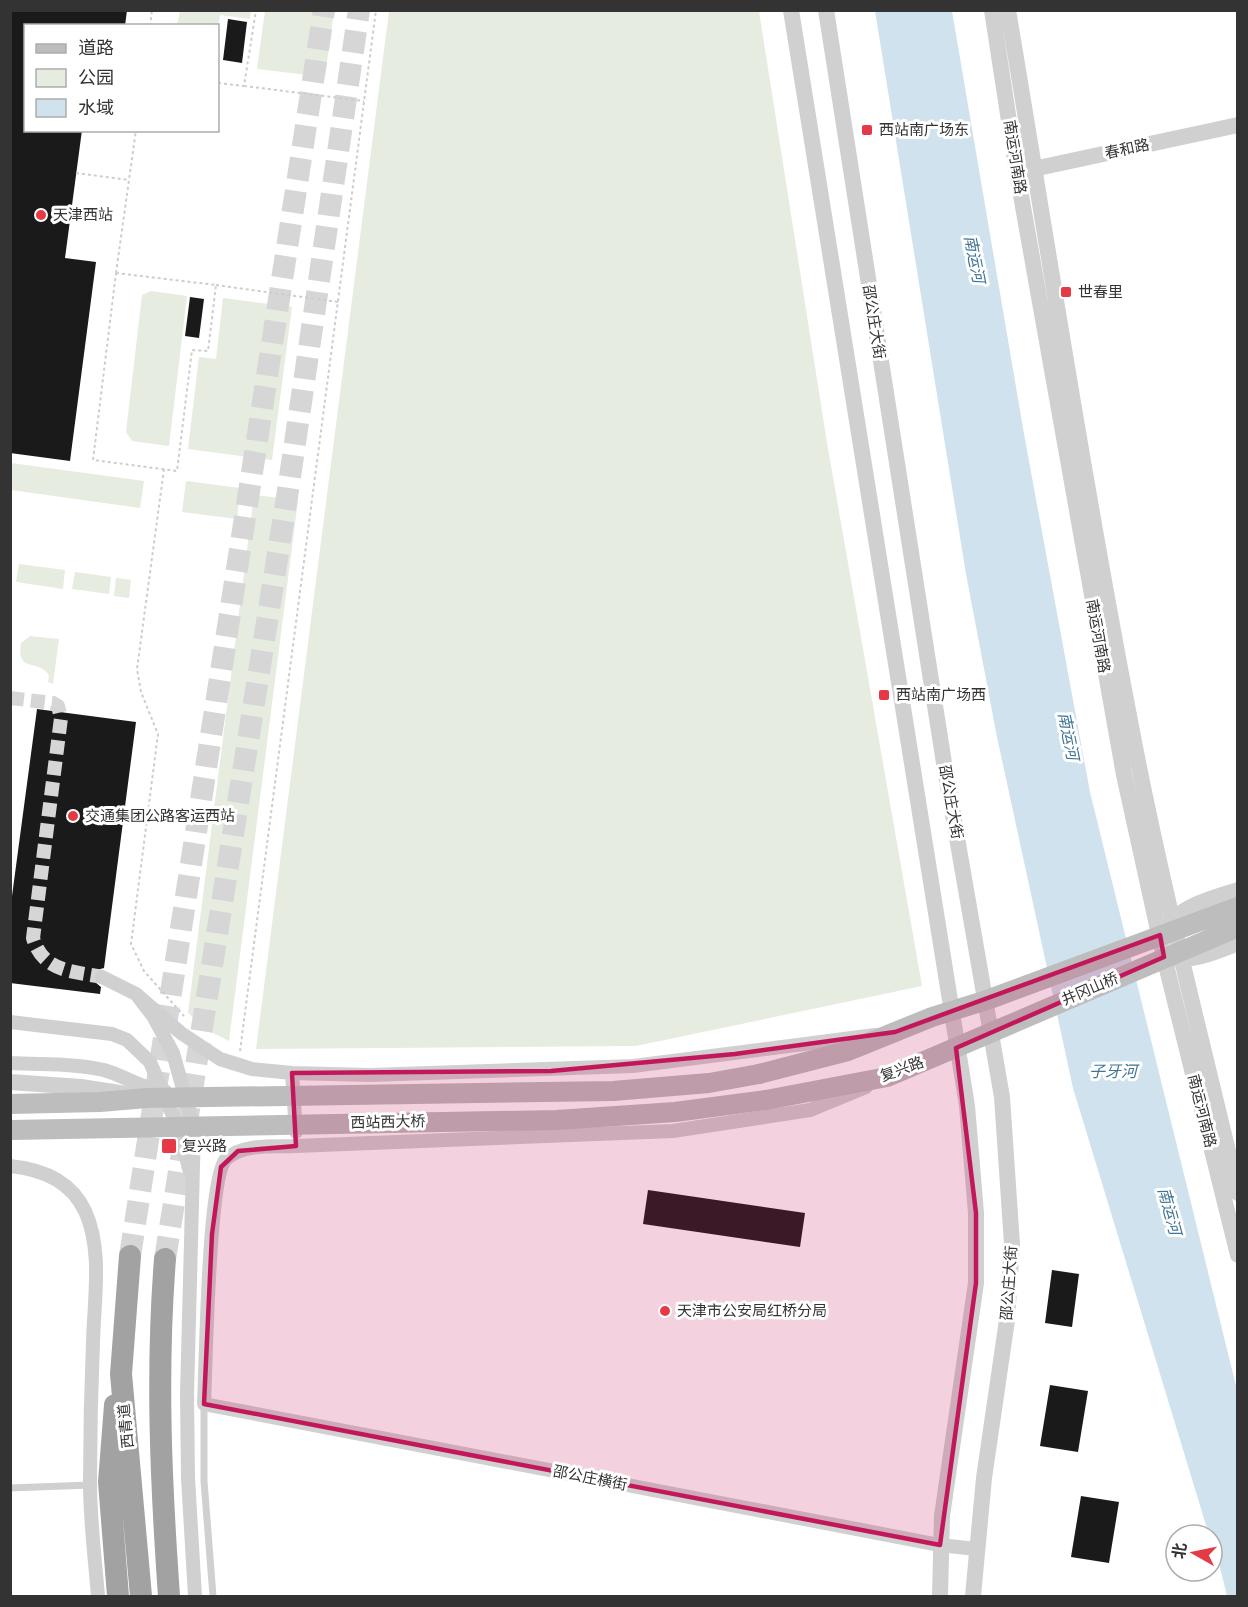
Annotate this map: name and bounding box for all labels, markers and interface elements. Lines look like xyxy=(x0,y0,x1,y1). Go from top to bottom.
legend xyxy=(24,24,219,132)
text: 道路 xyxy=(78,37,114,58)
text: 公园 xyxy=(78,67,114,88)
text: 水域 xyxy=(78,97,114,118)
street label: 南运河南路 xyxy=(1001,119,1030,195)
place label: 西站南广场东 xyxy=(879,121,969,138)
marker: 西站南广场东 xyxy=(860,123,874,137)
street label: 春和路 xyxy=(1103,136,1151,162)
place label: 天津西站 xyxy=(53,206,113,223)
marker: 天津西站 xyxy=(34,208,48,222)
water label: 南运河 xyxy=(962,234,989,287)
place label: 世春里 xyxy=(1078,283,1123,300)
street label: 邵公庄大街 xyxy=(860,284,889,360)
marker: 世春里 xyxy=(1059,285,1073,299)
street label: 南运河南路 xyxy=(1084,597,1113,674)
place label: 西站南广场西 xyxy=(896,686,986,703)
marker: 西站南广场西 xyxy=(877,688,891,702)
water label: 南运河 xyxy=(1056,711,1083,764)
street label: 邵公庄大街 xyxy=(937,763,966,840)
place label: 交通集团公路客运西站 xyxy=(85,807,235,824)
marker: 交通集团公路客运西站 xyxy=(66,809,80,823)
street label: 井冈山桥 xyxy=(1059,969,1121,1008)
street label: 复兴路 xyxy=(878,1053,926,1084)
water label: 子牙河 xyxy=(1089,1062,1140,1080)
street label: 南运河南路 xyxy=(1185,1072,1220,1149)
street label: 西站西大桥 xyxy=(350,1112,426,1131)
marker: 复兴路 xyxy=(160,1137,178,1155)
place label: 复兴路 xyxy=(182,1137,227,1154)
water label: 南运河 xyxy=(1155,1185,1186,1239)
street label: 邵公庄大街 xyxy=(997,1245,1020,1321)
place label: 天津市公安局红桥分局 xyxy=(677,1302,827,1319)
marker: 天津市公安局红桥分局 xyxy=(658,1304,672,1318)
street label: 西青道 xyxy=(115,1403,136,1449)
street label: 邵公庄横街 xyxy=(552,1462,629,1493)
north arrow xyxy=(1164,1523,1224,1583)
text: 北 xyxy=(1169,1541,1189,1560)

